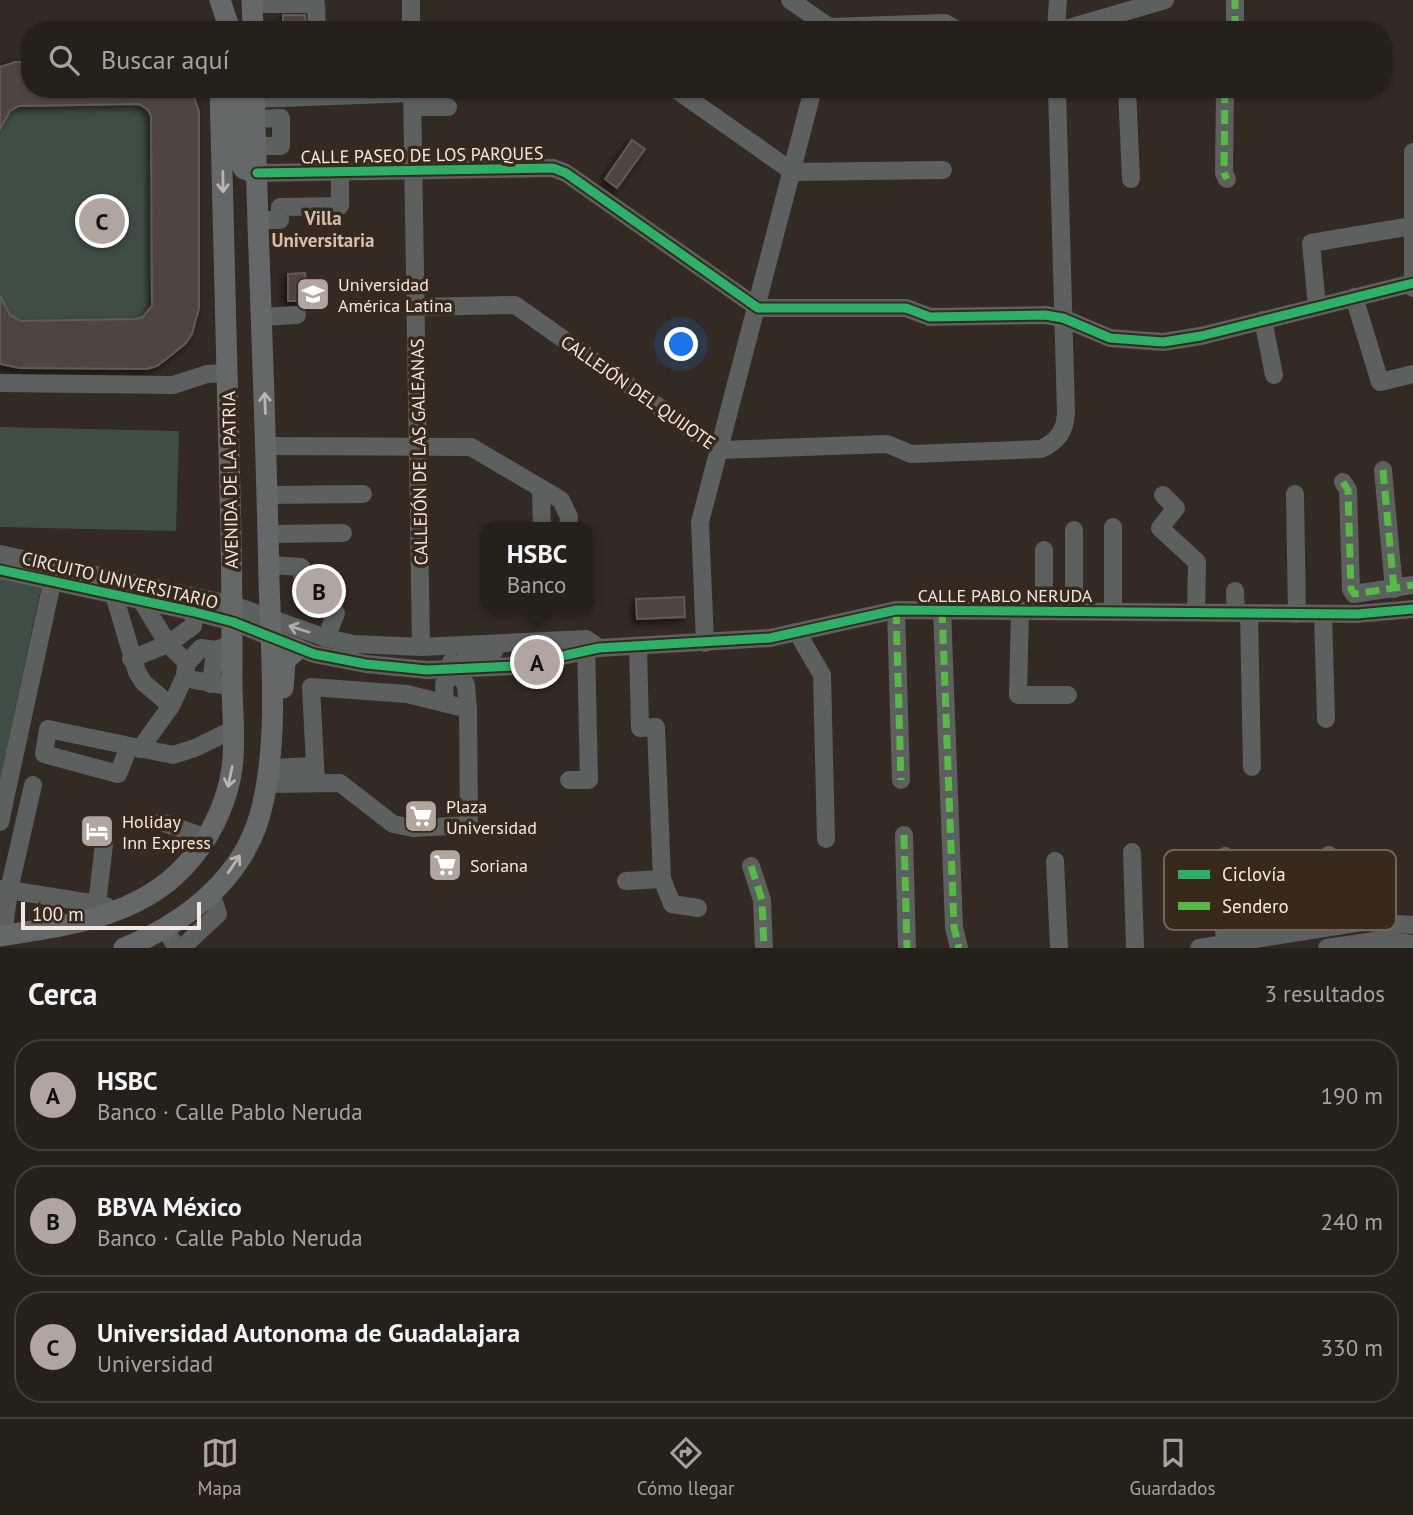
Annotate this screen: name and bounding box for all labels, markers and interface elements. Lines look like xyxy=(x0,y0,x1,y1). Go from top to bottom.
search box xyxy=(21,21,1392,98)
icon: search xyxy=(45,41,83,79)
text: Buscar aquí xyxy=(101,43,229,76)
street label: CALLE PASEO DE LOS PARQUES xyxy=(300,141,544,169)
one-way arrow xyxy=(216,170,229,193)
pin: C xyxy=(79,195,125,247)
district label: Villa Universitaria xyxy=(271,206,375,252)
place label: Universidad América Latina xyxy=(338,273,453,317)
school or university icon: Universidad América Latina xyxy=(294,275,332,313)
your location xyxy=(664,327,698,361)
street label: CALLEJÓN DEL QUIJOTE xyxy=(556,330,720,454)
street label: CALLEJÓN DE LAS GALEANAS xyxy=(406,338,432,566)
street label: AVENIDA DE LA PATRIA xyxy=(217,390,243,569)
one-way arrow xyxy=(258,392,271,415)
popup xyxy=(481,522,593,613)
text: HSBC xyxy=(507,537,567,570)
street label: CIRCUITO UNIVERSITARIO xyxy=(20,546,220,614)
pin: B xyxy=(296,565,342,617)
text: Banco xyxy=(507,570,566,599)
street label: CALLE PABLO NERUDA xyxy=(918,584,1093,607)
one-way arrow xyxy=(289,622,311,634)
pin: A xyxy=(514,636,560,688)
one-way arrow xyxy=(222,765,235,787)
place label: Plaza Universidad xyxy=(446,795,537,839)
supermarket icon: Plaza Universidad xyxy=(402,797,440,835)
place label: Holiday Inn Express xyxy=(122,810,211,854)
hotel icon: Holiday Inn Express xyxy=(78,812,116,850)
supermarket icon: Soriana xyxy=(426,846,464,884)
legend xyxy=(1164,850,1396,930)
place label: Soriana xyxy=(470,854,528,877)
one-way arrow xyxy=(227,855,241,874)
text: Ciclovía xyxy=(1222,862,1286,886)
text: Sendero xyxy=(1222,894,1289,918)
scale bar xyxy=(21,899,201,931)
text: 100 m xyxy=(32,902,84,926)
text: Cerca xyxy=(28,974,97,1013)
text: 3 resultados xyxy=(1264,979,1385,1008)
text: HSBC xyxy=(97,1064,158,1097)
text: A xyxy=(46,1081,60,1110)
text: 190 m xyxy=(1321,1081,1383,1110)
text: Banco · Calle Pablo Neruda xyxy=(97,1097,363,1126)
text: BBVA México xyxy=(97,1190,242,1223)
text: B xyxy=(46,1207,60,1236)
text: 240 m xyxy=(1321,1207,1383,1236)
text: Banco · Calle Pablo Neruda xyxy=(97,1223,363,1252)
text: Universidad Autonoma de Guadalajara xyxy=(97,1316,520,1349)
text: C xyxy=(47,1333,59,1362)
text: 330 m xyxy=(1321,1333,1383,1362)
text: Universidad xyxy=(97,1349,213,1378)
tab: Mapa xyxy=(198,1434,242,1500)
tab: Cómo llegar xyxy=(637,1434,735,1500)
tab: Guardados xyxy=(1130,1434,1215,1500)

